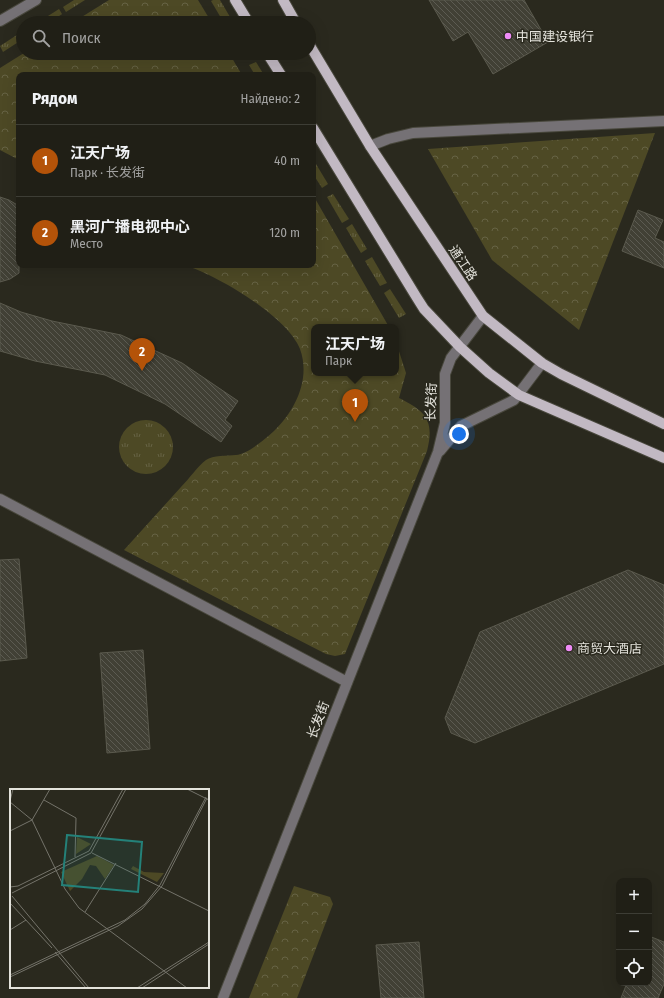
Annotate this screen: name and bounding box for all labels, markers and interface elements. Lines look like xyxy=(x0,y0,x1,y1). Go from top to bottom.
search box xyxy=(16,16,316,60)
icon: search xyxy=(30,27,52,49)
text: Поиск xyxy=(62,29,100,47)
place label: 中国建设银行 xyxy=(516,29,594,44)
marker: 中国建设银行 xyxy=(503,31,513,41)
text: Рядом xyxy=(32,88,77,109)
text: Найдено: 2 xyxy=(241,91,300,106)
text: 江天广场 xyxy=(70,144,130,162)
text: 1 xyxy=(42,153,48,168)
text: 40 m xyxy=(274,153,300,168)
text: Парк · 长发街 xyxy=(70,165,145,180)
text: 黑河广播电视中心 xyxy=(70,218,190,236)
text: 2 xyxy=(42,225,48,240)
text: 120 m xyxy=(269,225,300,240)
text: Место xyxy=(70,236,103,251)
street label: 通江路 xyxy=(446,243,480,283)
popup xyxy=(311,324,399,376)
text: 江天广场 xyxy=(325,335,385,353)
pin: 2 xyxy=(129,338,155,371)
text: Парк xyxy=(325,353,352,368)
street label: 长发街 xyxy=(423,382,439,422)
pin: 1 xyxy=(342,389,368,422)
your location xyxy=(449,424,469,444)
place label: 商贸大酒店 xyxy=(577,641,642,656)
marker: 商贸大酒店 xyxy=(564,643,574,653)
street label: 长发街 xyxy=(304,699,332,741)
inset map xyxy=(10,789,209,988)
map controls xyxy=(616,878,652,986)
button: + xyxy=(616,878,652,914)
button: − xyxy=(616,914,652,950)
button: locate xyxy=(616,950,652,986)

